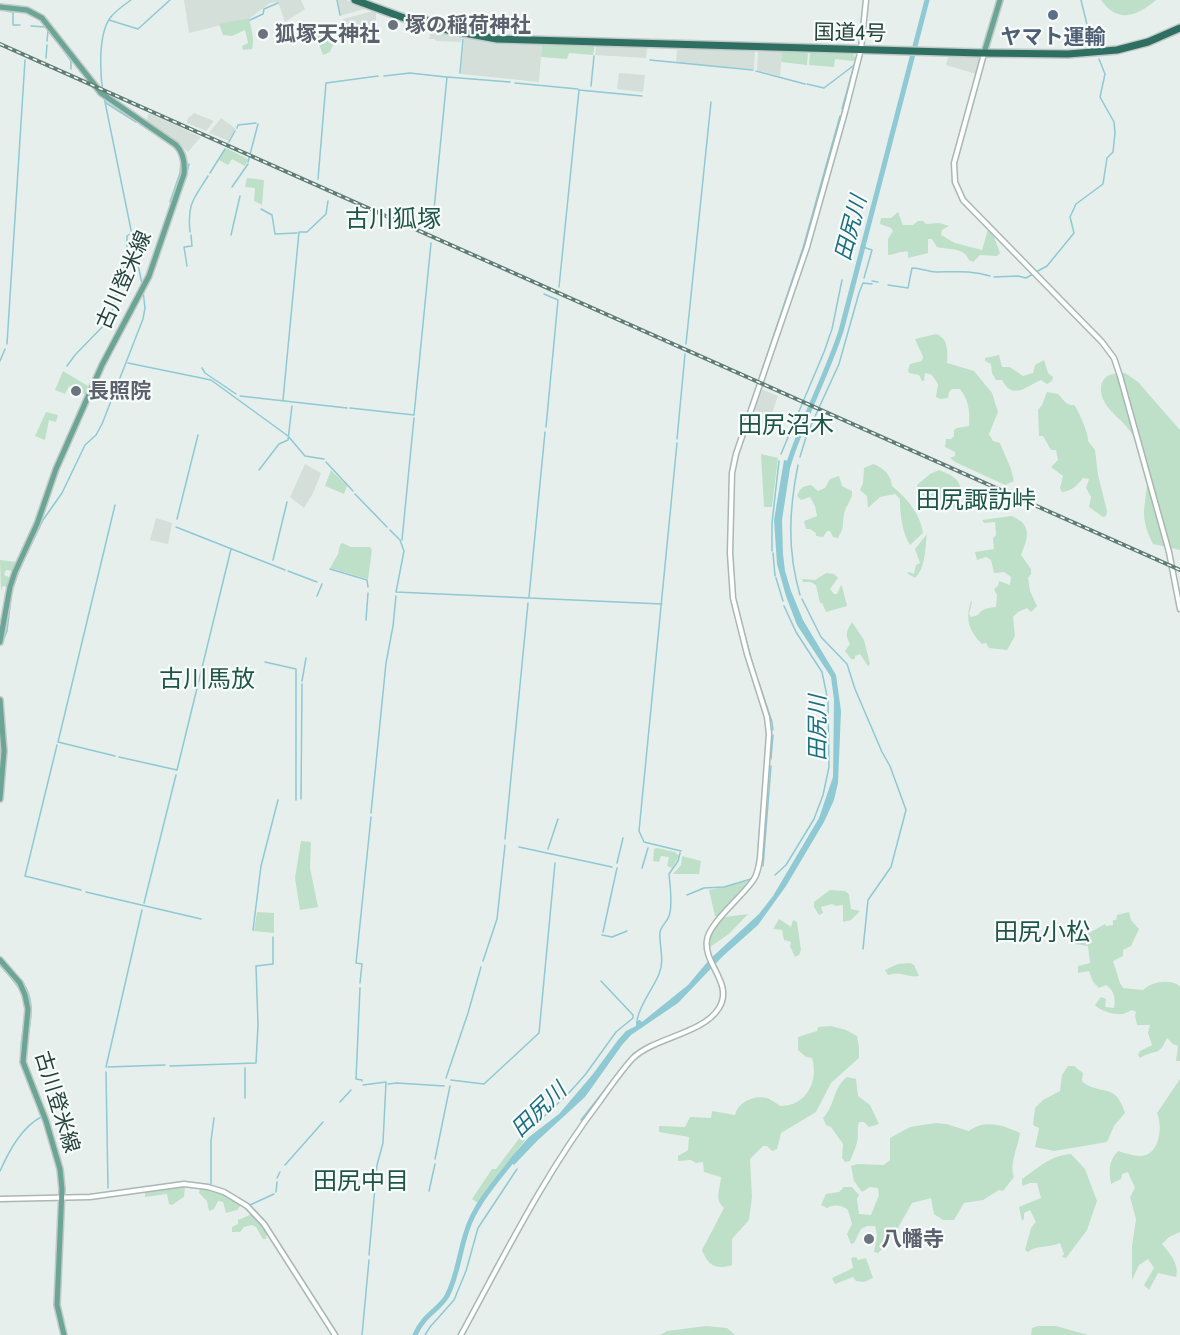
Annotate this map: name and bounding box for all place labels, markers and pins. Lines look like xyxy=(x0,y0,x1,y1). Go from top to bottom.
marker: ヤマト運輸 xyxy=(1046,8,1060,22)
place label: 塚の稲荷神社 xyxy=(405,12,531,38)
marker: 塚の稲荷神社 xyxy=(386,18,400,32)
place label: 狐塚天神社 xyxy=(275,21,380,47)
place label: ヤマト運輸 xyxy=(1001,24,1105,50)
marker: 狐塚天神社 xyxy=(256,27,270,41)
place label: 長照院 xyxy=(88,378,151,404)
marker: 長照院 xyxy=(69,384,83,398)
place label: 八幡寺 xyxy=(881,1226,944,1252)
marker: 八幡寺 xyxy=(862,1232,876,1246)

